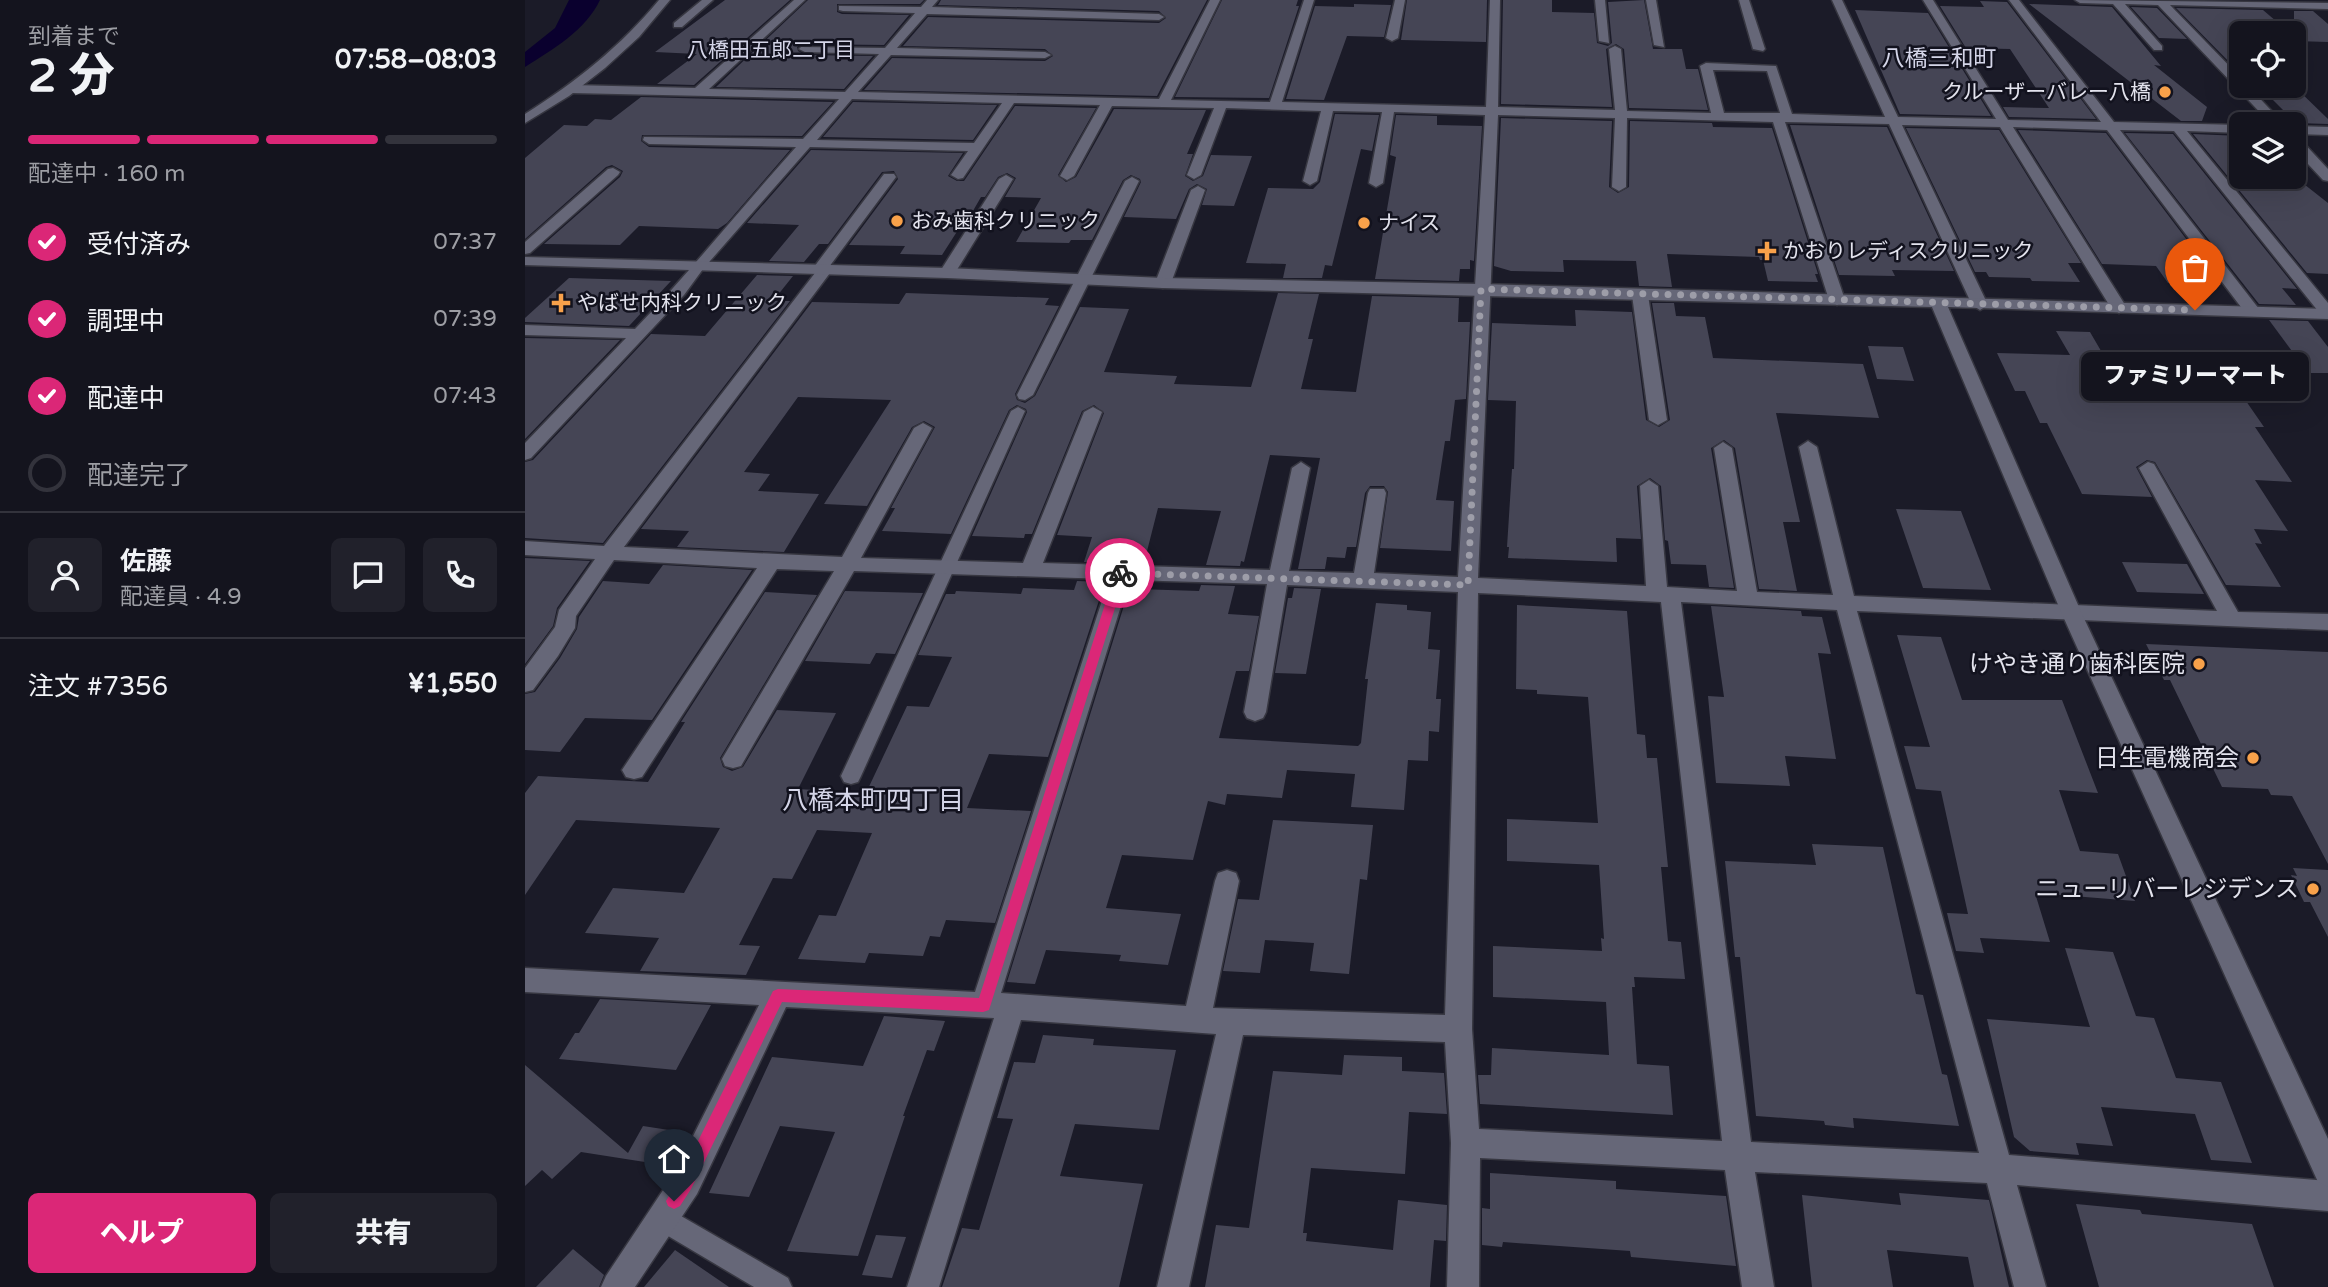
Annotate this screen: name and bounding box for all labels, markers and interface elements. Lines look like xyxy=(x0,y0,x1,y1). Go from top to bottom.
map controls xyxy=(2229,21,2306,189)
button: locate xyxy=(2229,21,2306,98)
text: 到着まで xyxy=(28,23,120,51)
district label: 八橋田五郎二丁目 xyxy=(687,38,855,63)
text: 07:58–08:03 xyxy=(335,44,497,75)
district label: 八橋三和町 xyxy=(1882,45,1997,73)
text: 2 分 xyxy=(28,49,115,104)
place label: クルーザーバレー八橋 xyxy=(1942,80,2151,105)
marker: クルーザーバレー八橋 xyxy=(2157,84,2173,100)
button: layers xyxy=(2229,112,2306,189)
text: 配達中 · 160 m xyxy=(28,160,185,188)
place label: おみ歯科クリニック xyxy=(911,209,1100,234)
place label: ナイス xyxy=(1378,211,1440,236)
marker: おみ歯科クリニック xyxy=(889,213,905,229)
marker: ナイス xyxy=(1356,215,1372,231)
icon: check xyxy=(28,223,66,261)
text: 07:37 xyxy=(433,228,497,256)
text: 受付済み xyxy=(87,229,191,260)
pin xyxy=(2165,238,2225,310)
place label: かおりレディスクリニック xyxy=(1783,239,2034,264)
marker: かおりレディスクリニック xyxy=(1757,241,1777,261)
icon: bag xyxy=(2176,249,2214,287)
place label: やばせ内科クリニック xyxy=(577,291,787,316)
marker: やばせ内科クリニック xyxy=(551,293,571,313)
icon: check xyxy=(28,300,66,338)
text: 07:39 xyxy=(433,305,497,333)
text: 調理中 xyxy=(87,306,165,337)
callout: ファミリーマート xyxy=(2081,352,2309,401)
text: ファミリーマート xyxy=(2103,362,2287,390)
icon: check xyxy=(28,377,66,415)
text: 07:43 xyxy=(433,382,497,410)
text: 配達中 xyxy=(87,383,165,414)
text: 配達完了 xyxy=(87,460,191,491)
button: person xyxy=(28,538,102,612)
button: chat xyxy=(331,538,405,612)
button: phone xyxy=(423,538,497,612)
courier xyxy=(1085,538,1155,608)
text: 佐藤 xyxy=(120,546,172,577)
icon: bike xyxy=(1101,554,1139,592)
text: 配達員 · 4.9 xyxy=(120,583,242,611)
place label: けやき通り歯科医院 xyxy=(1969,650,2185,679)
marker: けやき通り歯科医院 xyxy=(2191,656,2207,672)
text: ¥1,550 xyxy=(408,668,497,699)
text: 注文 #7356 xyxy=(28,671,168,702)
place label: 日生電機商会 xyxy=(2095,744,2239,773)
marker: 日生電機商会 xyxy=(2245,750,2261,766)
district label: 八橋本町四丁目 xyxy=(782,785,964,816)
place label: ニューリバーレジデンス xyxy=(2035,875,2299,904)
marker: ニューリバーレジデンス xyxy=(2305,881,2321,897)
pin xyxy=(644,1129,704,1201)
icon: home xyxy=(655,1140,693,1178)
button: ヘルプ xyxy=(28,1193,256,1273)
button: 共有 xyxy=(270,1193,497,1273)

